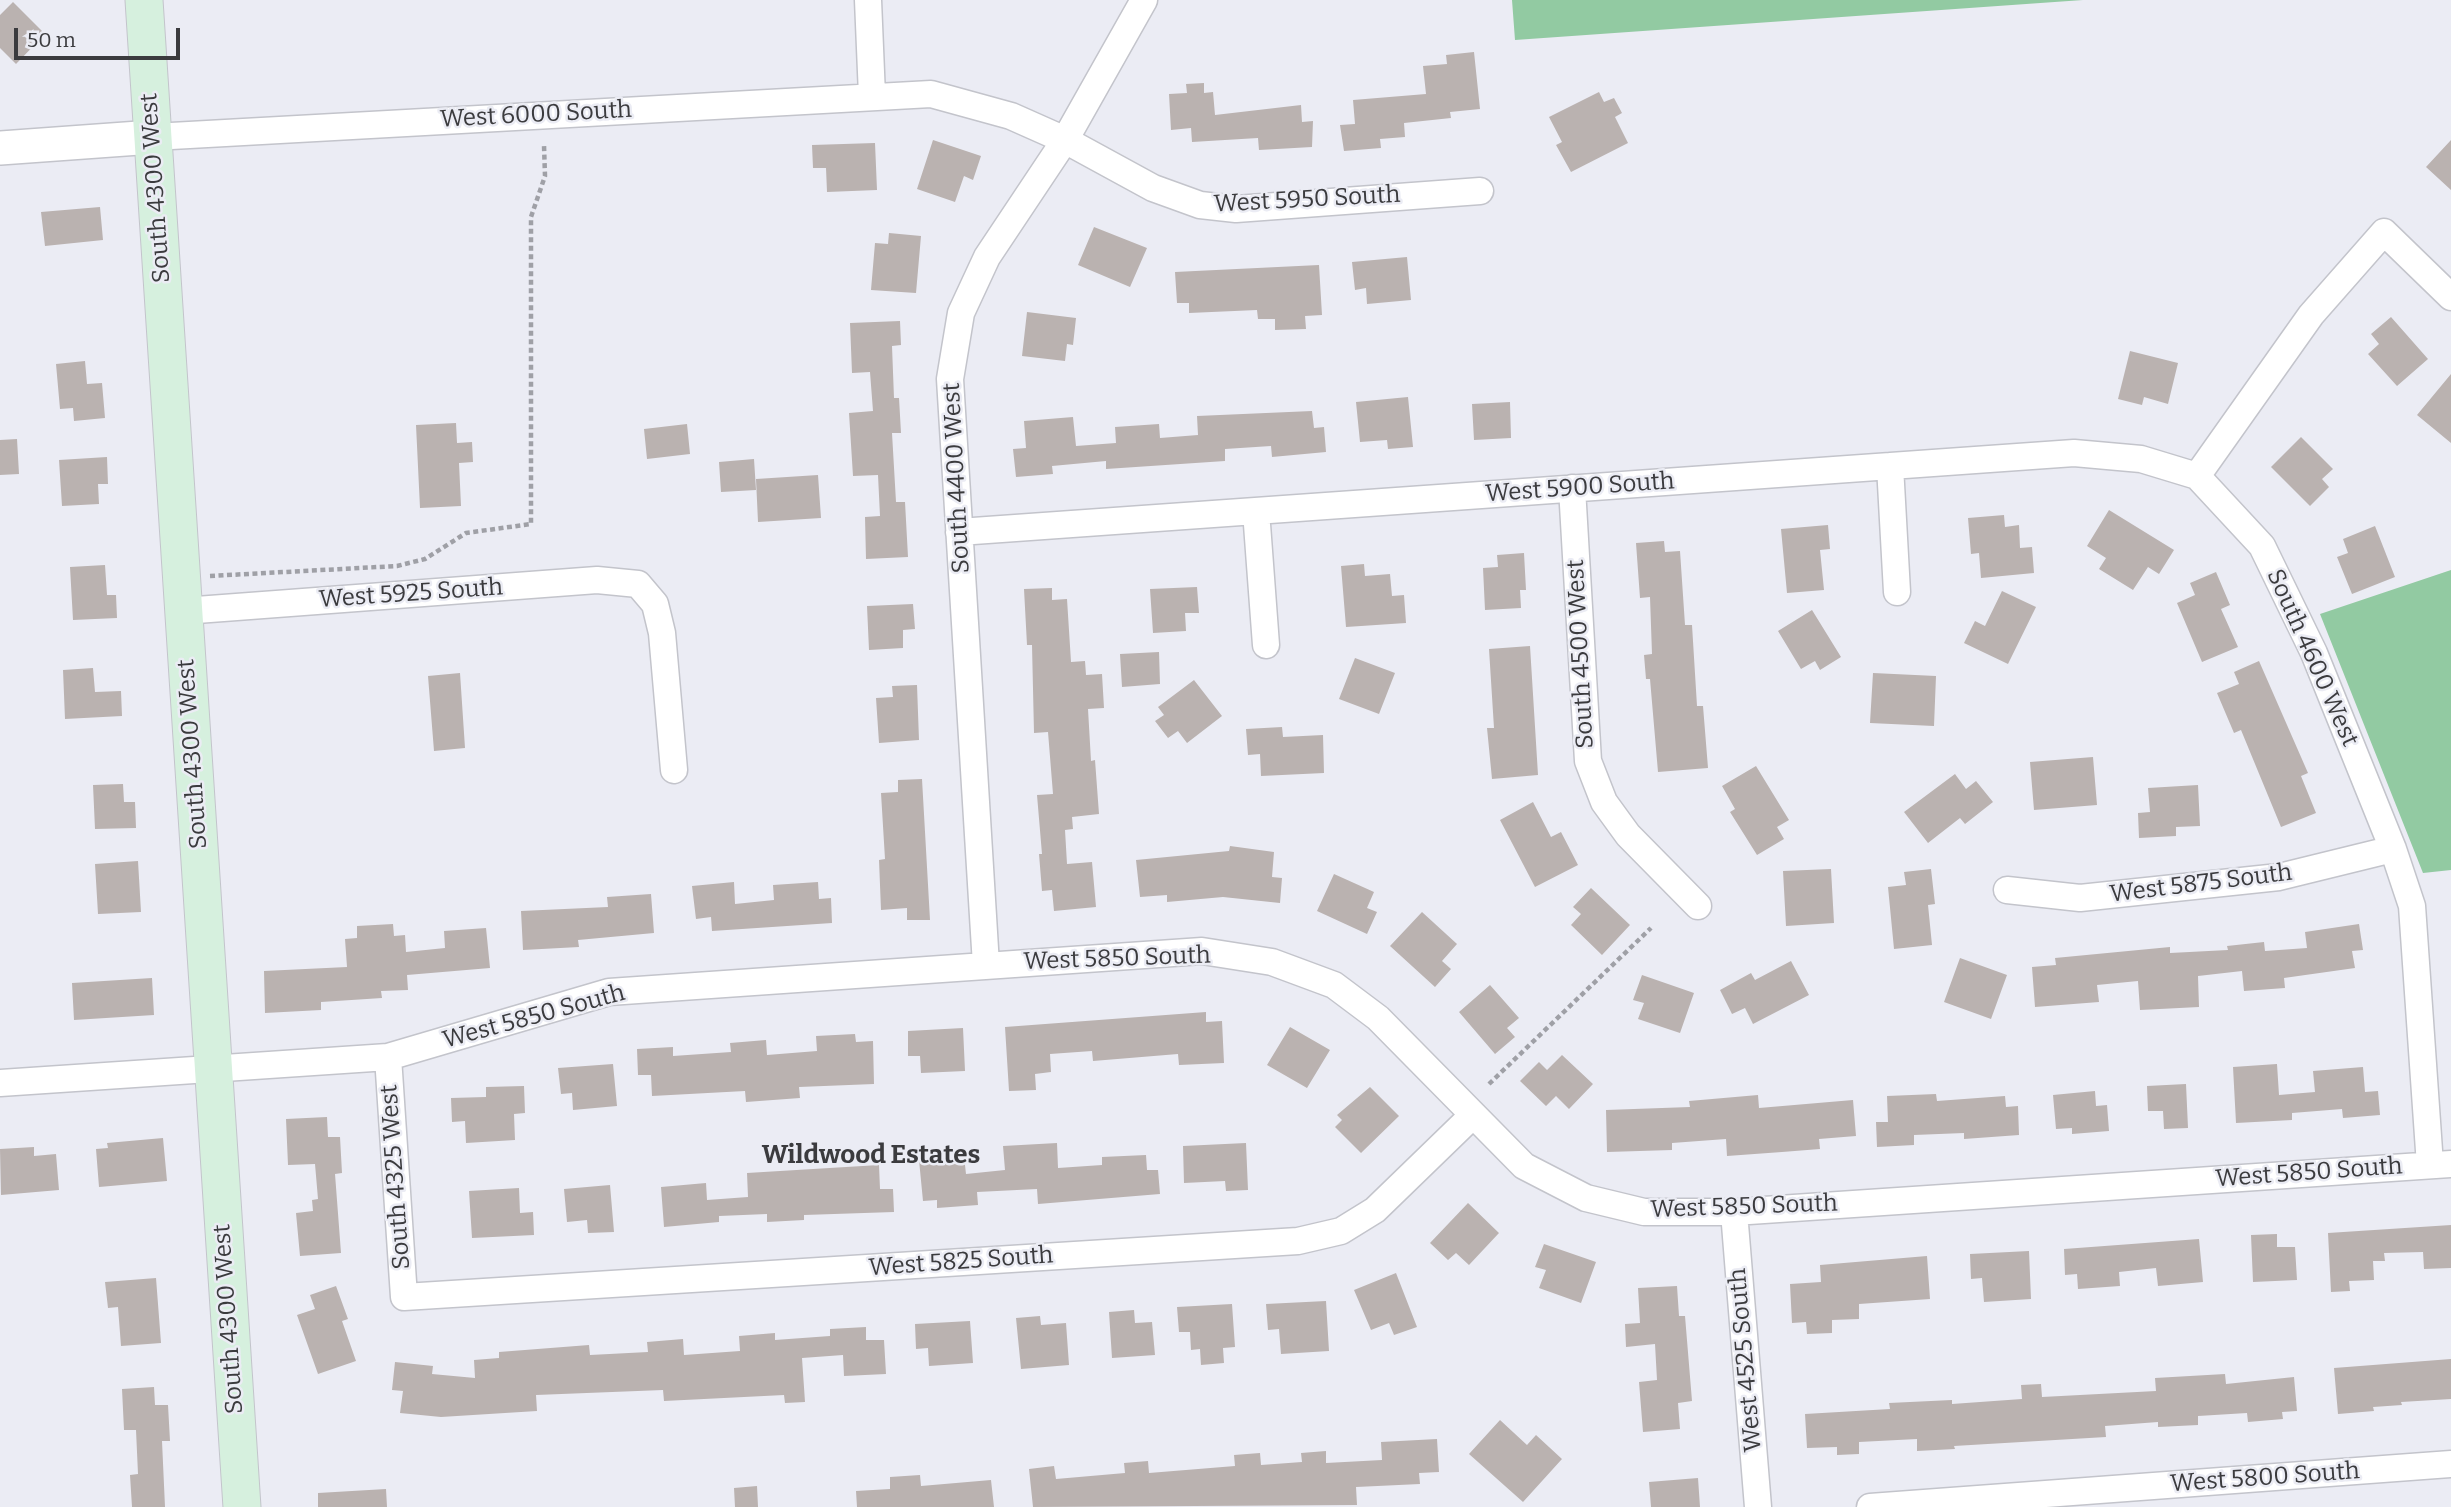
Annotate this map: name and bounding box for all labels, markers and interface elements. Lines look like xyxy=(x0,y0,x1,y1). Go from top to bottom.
scale bar xyxy=(18,14,184,58)
text: 50 m xyxy=(27,27,76,53)
street label: South 4300 West xyxy=(135,92,177,284)
street label: West 6000 South xyxy=(439,96,633,134)
street label: West 5950 South xyxy=(1213,181,1401,219)
street label: South 4400 West xyxy=(938,382,976,574)
street label: West 5900 South xyxy=(1485,467,1675,509)
street label: South 4500 West xyxy=(1562,559,1600,749)
street label: South 4600 West xyxy=(2260,565,2364,751)
street label: West 5925 South xyxy=(318,573,504,615)
street label: South 4300 West xyxy=(172,658,214,850)
street label: West 5875 South xyxy=(2108,859,2294,909)
street label: West 5850 South xyxy=(1023,941,1211,977)
street label: West 5850 South xyxy=(440,979,628,1055)
street label: South 4325 West xyxy=(375,1084,417,1270)
district label: Wildwood Estates xyxy=(762,1140,980,1172)
street label: West 5850 South xyxy=(2215,1152,2403,1194)
street label: West 5850 South xyxy=(1650,1189,1838,1225)
street label: South 4300 West xyxy=(208,1223,250,1415)
street label: West 5825 South xyxy=(868,1241,1054,1283)
street label: West 4525 South xyxy=(1724,1267,1768,1453)
street label: West 5800 South xyxy=(2169,1457,2361,1499)

